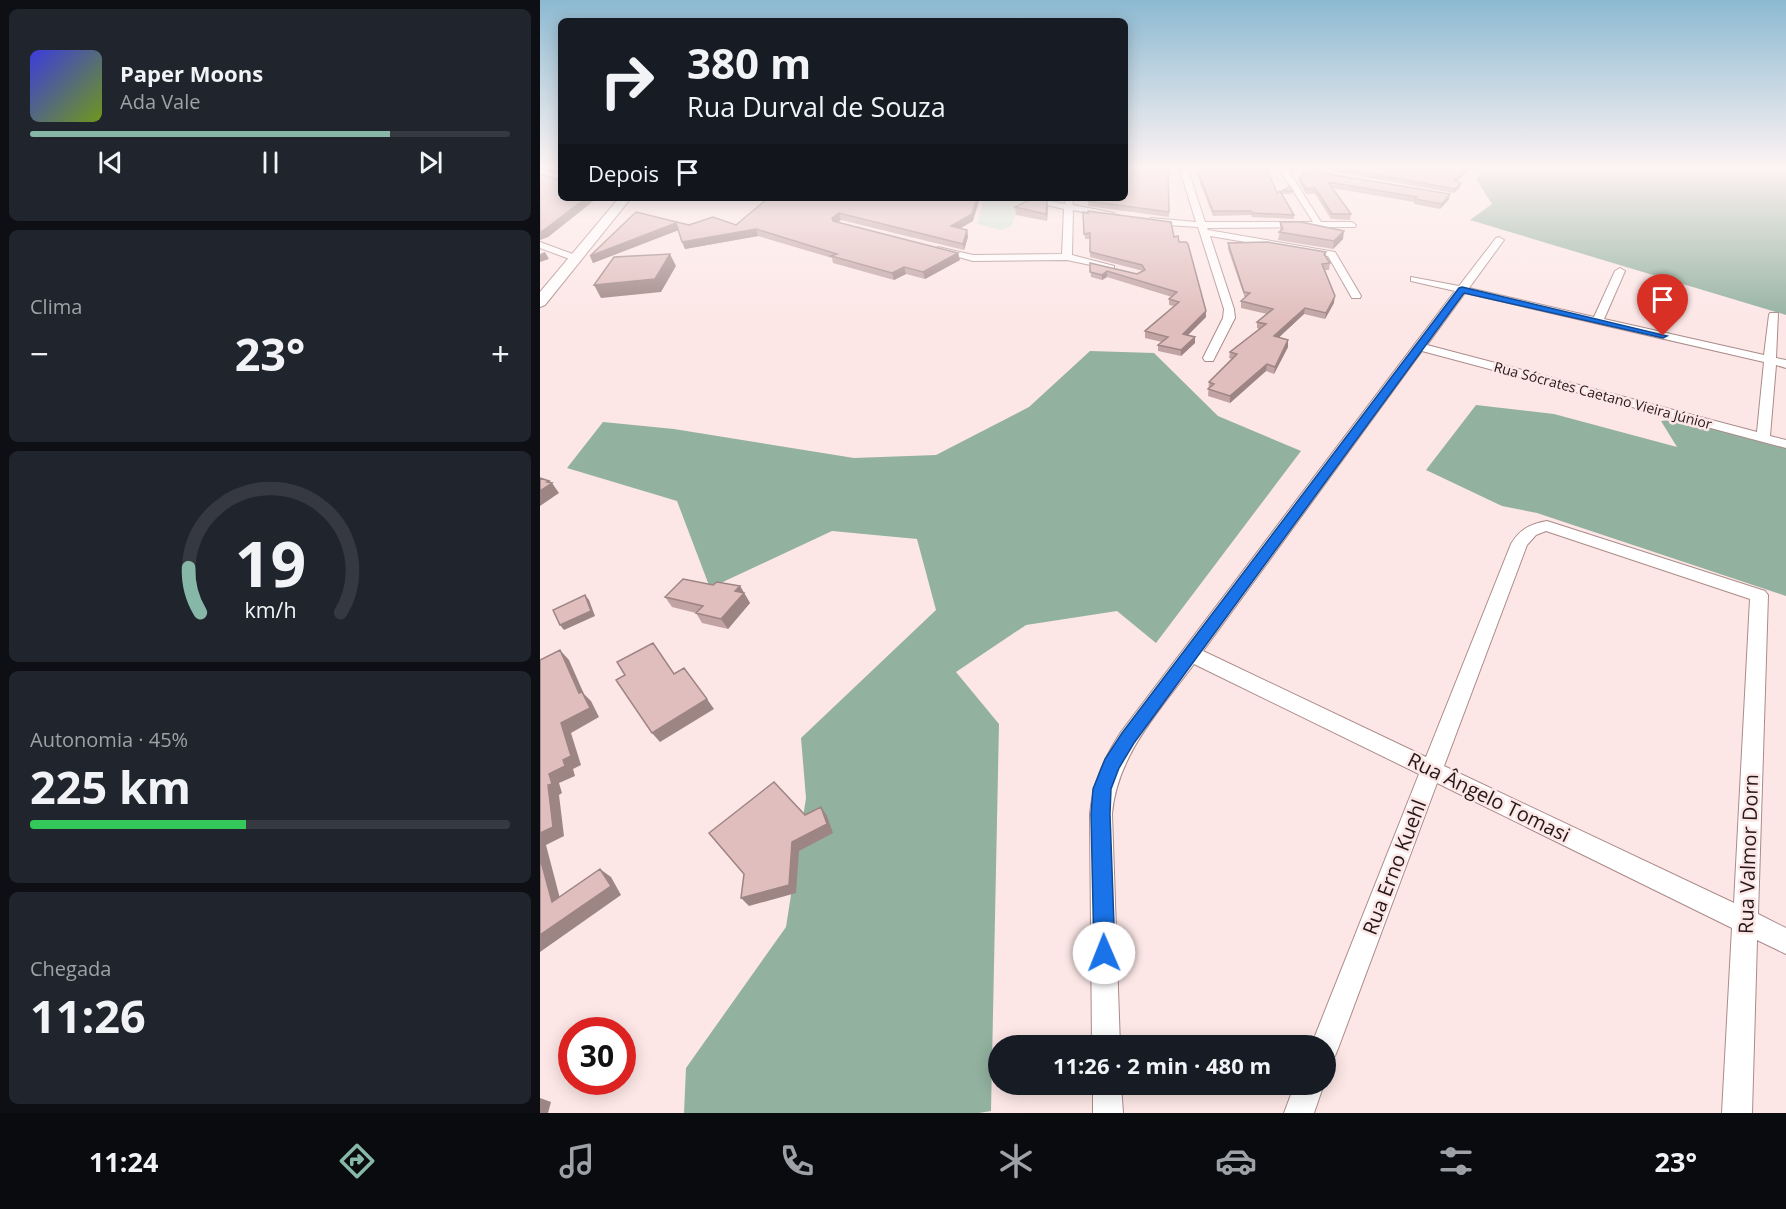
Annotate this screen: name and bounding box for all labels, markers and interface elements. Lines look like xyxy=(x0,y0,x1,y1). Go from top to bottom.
text: 380 m xyxy=(687,34,811,91)
icon: right xyxy=(588,42,666,120)
text: Paper Moons xyxy=(120,58,263,88)
text: Ada Vale xyxy=(120,88,201,115)
text: Rua Durval de Souza xyxy=(687,88,946,125)
icon: previous xyxy=(94,146,127,179)
icon: pause xyxy=(254,146,287,179)
icon: next xyxy=(414,146,447,179)
icon: arrive xyxy=(671,156,704,189)
text: Depois xyxy=(588,158,659,188)
pin xyxy=(1637,274,1688,336)
icon: arrive xyxy=(1646,283,1679,316)
text: Clima xyxy=(30,293,82,320)
text: 23° xyxy=(235,323,305,384)
text: − xyxy=(30,331,49,376)
text: + xyxy=(491,331,510,376)
street label: Rua Sócrates Caetano Vieira Júnior xyxy=(1492,357,1714,433)
text: 19 xyxy=(234,521,306,606)
text: km/h xyxy=(244,596,296,625)
text: Autonomia · 45% xyxy=(30,726,188,753)
street label: Rua Ângelo Tomasi xyxy=(1403,746,1575,848)
text: 225 km xyxy=(30,756,191,817)
street label: Rua Valmor Dorn xyxy=(1732,774,1764,934)
street label: Rua Erno Kuehl xyxy=(1356,796,1432,938)
position arrow xyxy=(1072,921,1136,985)
text: Chegada xyxy=(30,955,111,982)
text: 11:26 xyxy=(30,985,146,1046)
speed limit sign: 30 xyxy=(558,1017,636,1095)
text: 11:26 · 2 min · 480 m xyxy=(1053,1050,1271,1080)
icon: directions xyxy=(336,1140,378,1182)
icon: music xyxy=(556,1140,598,1182)
icon: phone xyxy=(776,1140,818,1182)
icon: climate xyxy=(995,1140,1037,1182)
icon: car xyxy=(1215,1140,1257,1182)
icon: filters xyxy=(1435,1140,1477,1182)
text: 11:24 xyxy=(89,1143,158,1180)
text: 23° xyxy=(1655,1143,1697,1180)

